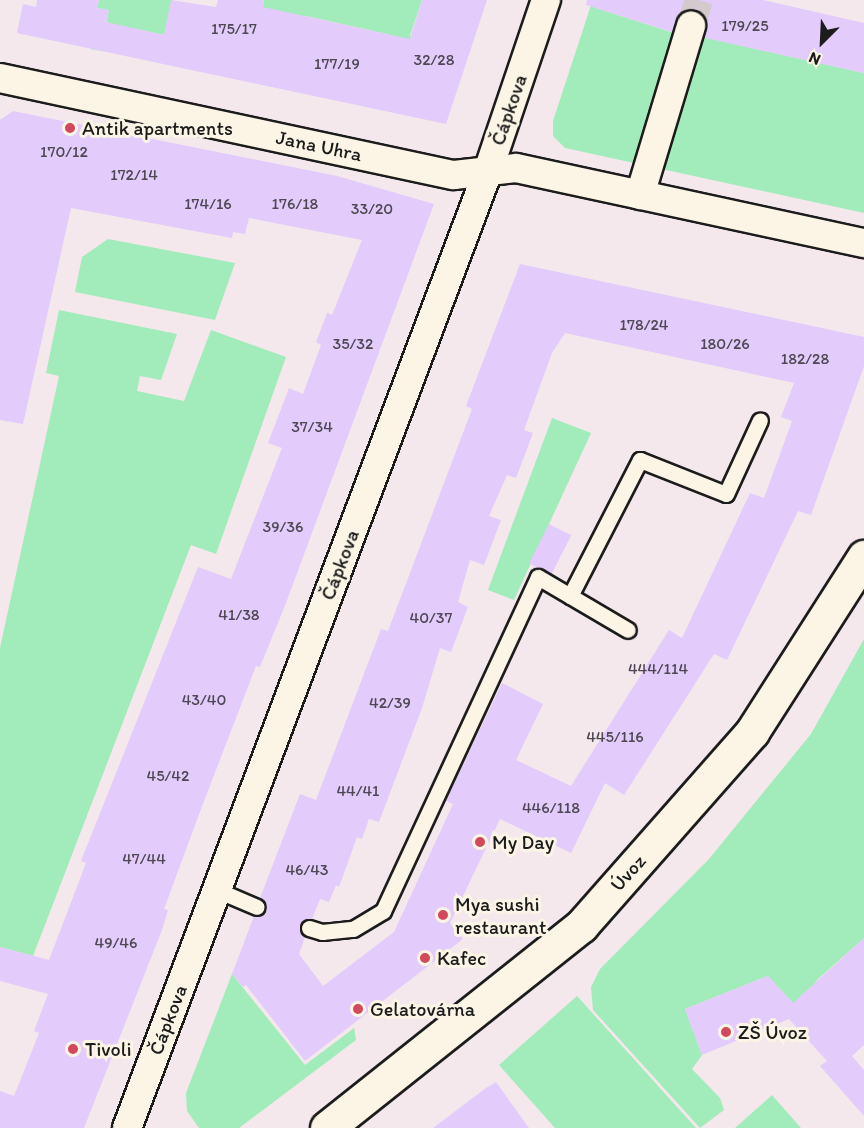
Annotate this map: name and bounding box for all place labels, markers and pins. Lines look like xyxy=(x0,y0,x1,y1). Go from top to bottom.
place label: Antik apartments xyxy=(82,116,233,140)
marker: Antik apartments xyxy=(63,121,77,135)
place label: My Day xyxy=(492,830,554,854)
marker: My Day xyxy=(473,835,487,849)
place label: Mya sushi restaurant xyxy=(455,892,546,939)
marker: Mya sushi restaurant xyxy=(436,908,450,922)
place label: Kafec xyxy=(437,946,486,970)
marker: Kafec xyxy=(418,951,432,965)
place label: Gelatovárna xyxy=(370,997,475,1021)
marker: Gelatovárna xyxy=(351,1002,365,1016)
place label: ZŠ Úvoz xyxy=(738,1020,807,1044)
marker: ZŠ Úvoz xyxy=(719,1025,733,1039)
place label: Tivoli xyxy=(85,1037,131,1061)
marker: Tivoli xyxy=(66,1042,80,1056)

